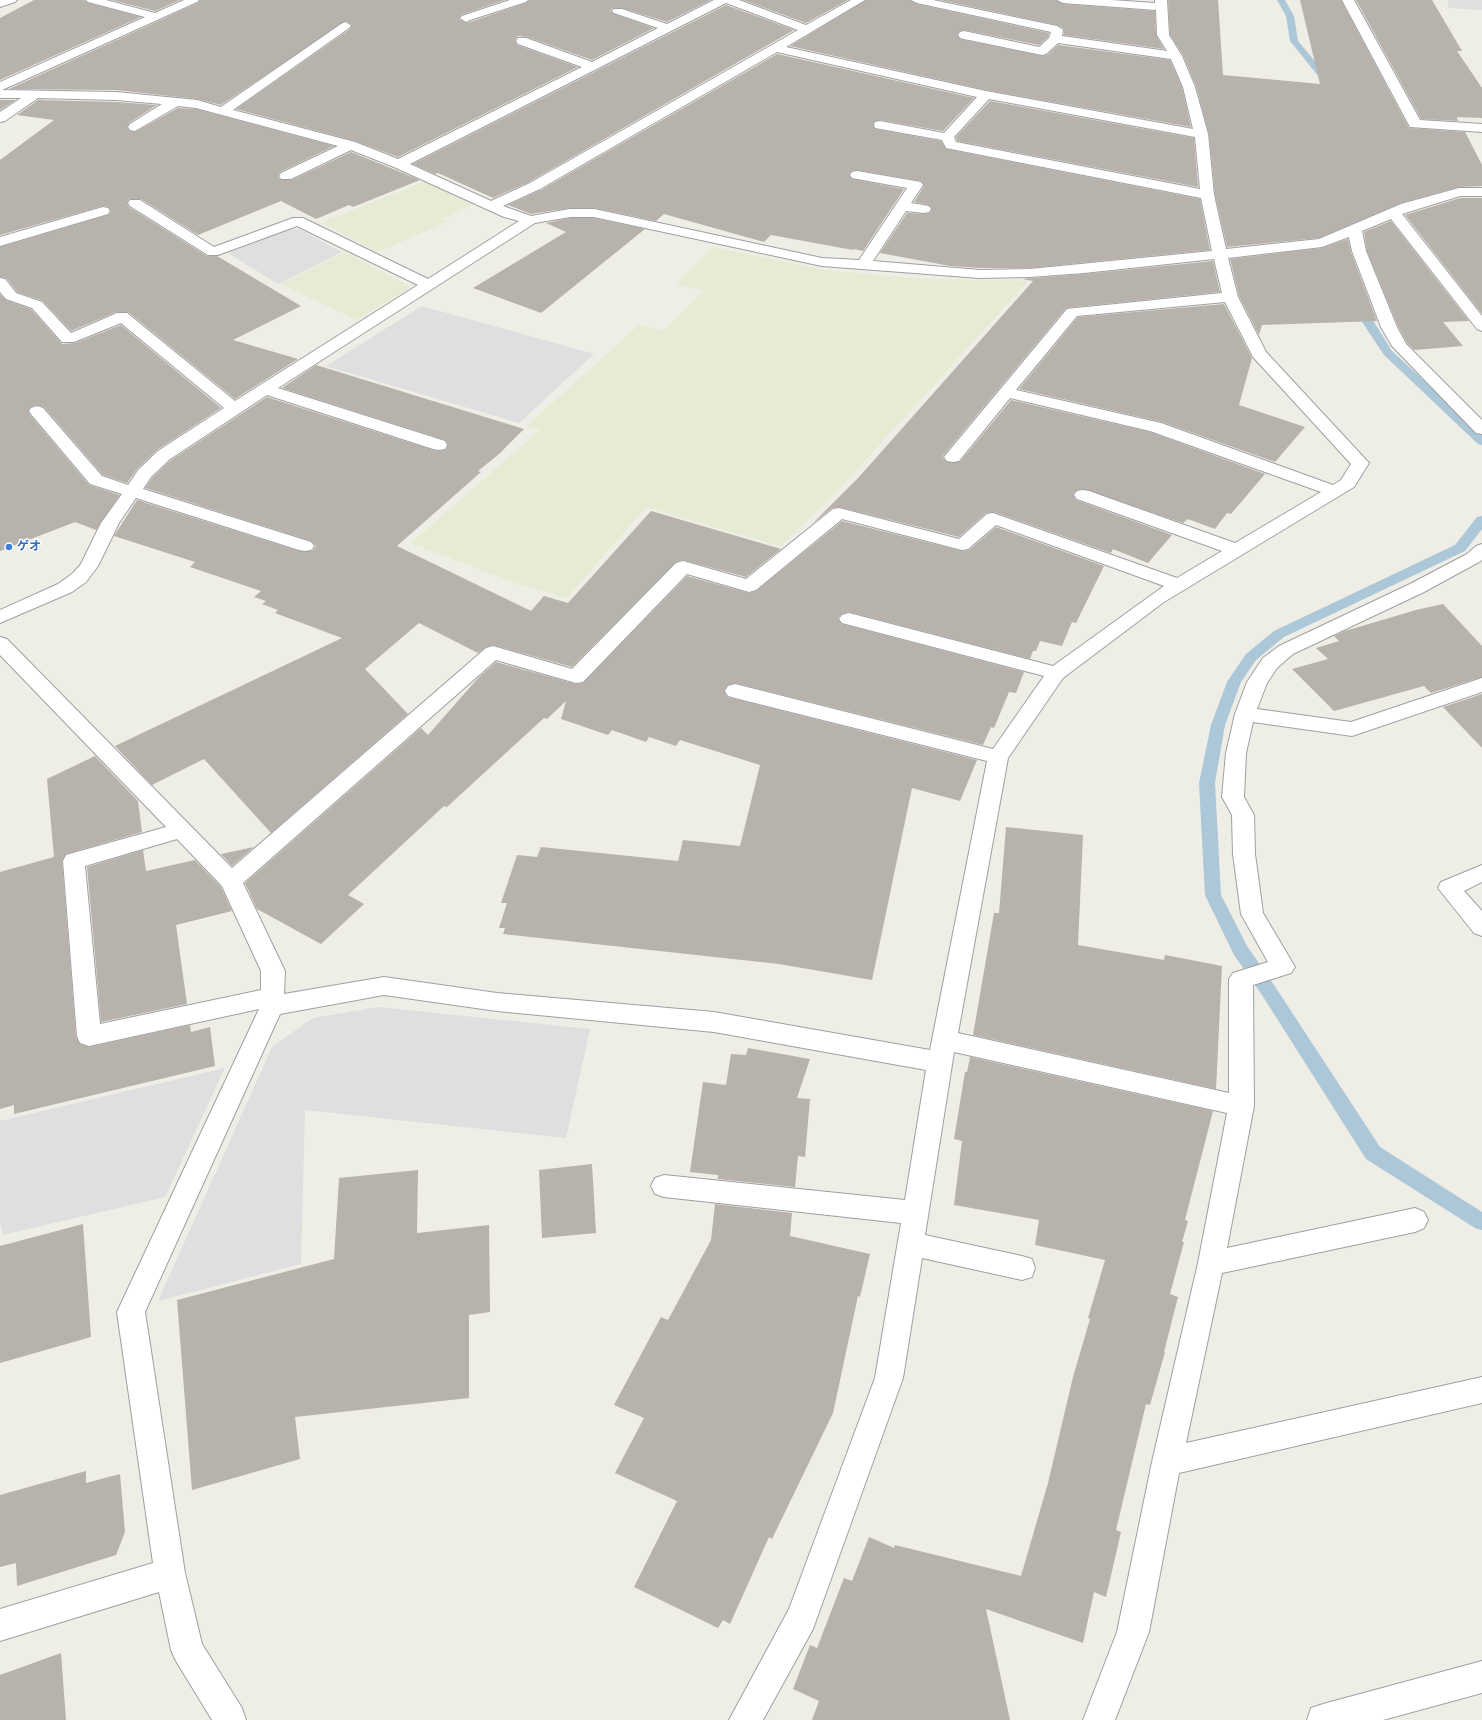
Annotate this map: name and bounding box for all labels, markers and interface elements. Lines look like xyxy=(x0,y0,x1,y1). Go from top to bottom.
place label: ゲオ xyxy=(17,540,41,554)
marker: ゲオ xyxy=(4,542,14,552)

